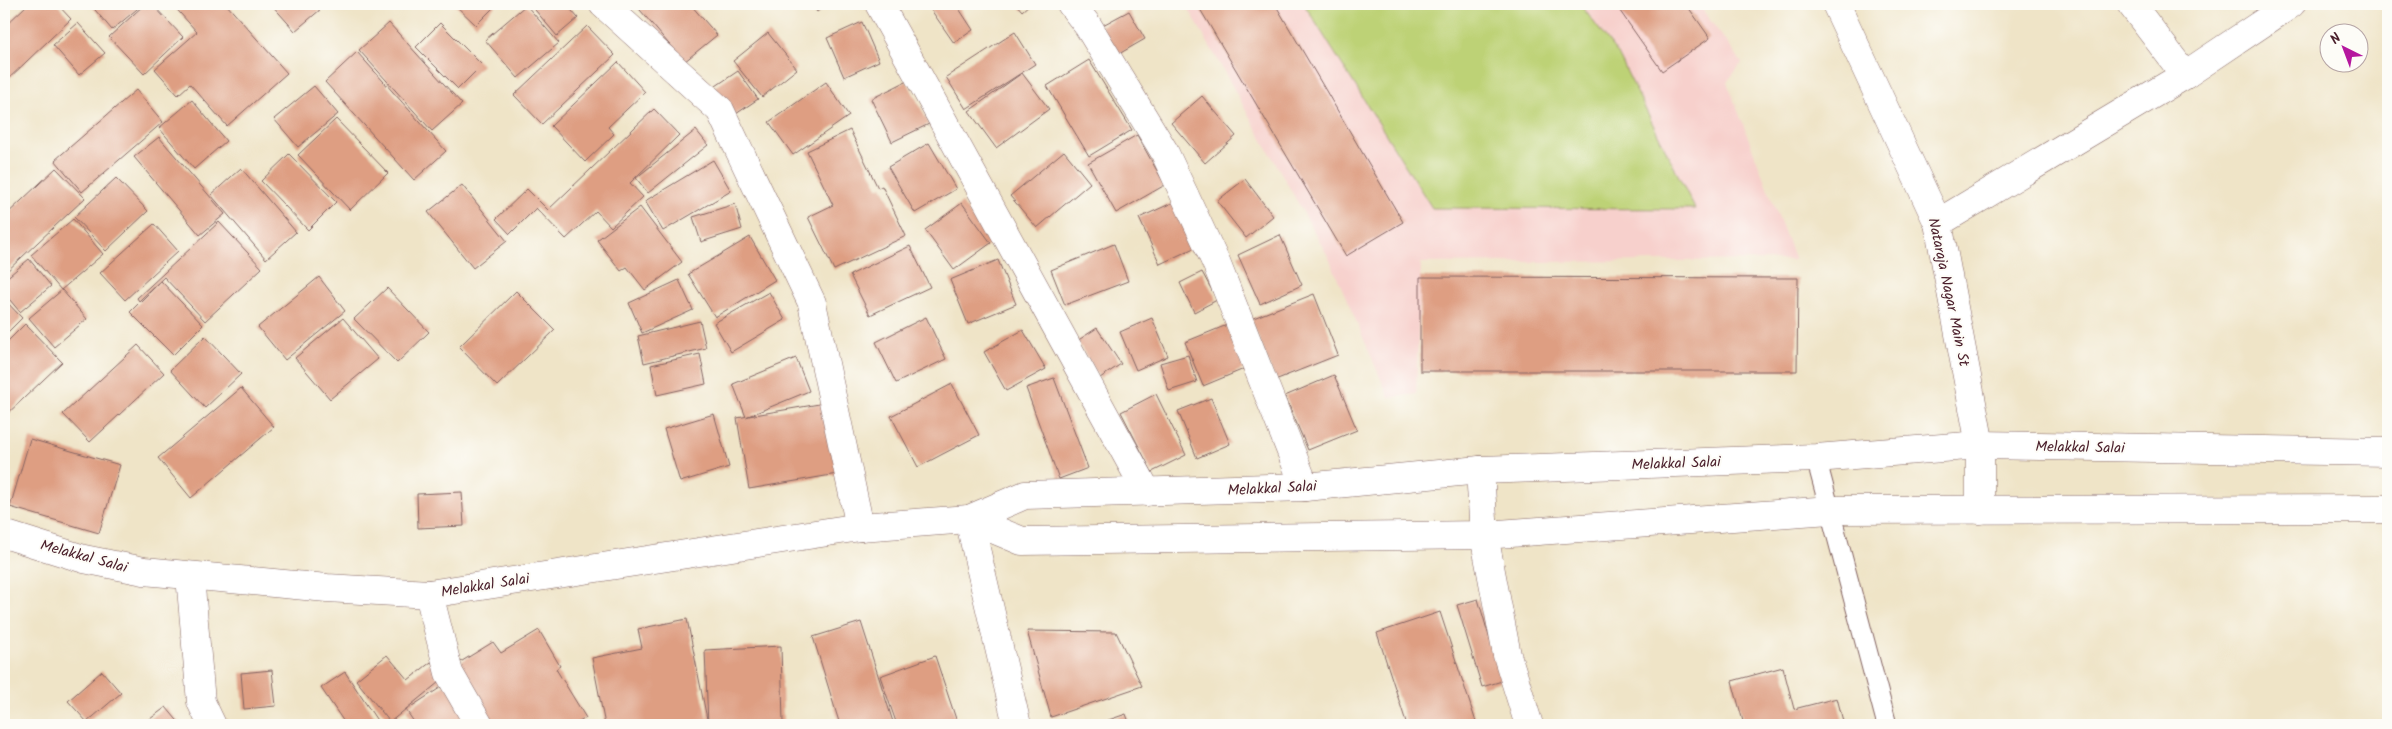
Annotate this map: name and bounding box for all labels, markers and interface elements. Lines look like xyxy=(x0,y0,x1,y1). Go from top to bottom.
north arrow xyxy=(2320,22,2370,72)
text: N xyxy=(2325,28,2347,50)
street label: Nataraja Nagar Main St xyxy=(1921,216,1976,369)
street label: Melakkal Salai xyxy=(2035,435,2126,461)
street label: Melakkal Salai xyxy=(1631,450,1723,478)
street label: Melakkal Salai xyxy=(1227,475,1319,503)
street label: Melakkal Salai xyxy=(37,534,131,580)
street label: Melakkal Salai xyxy=(439,567,533,605)

